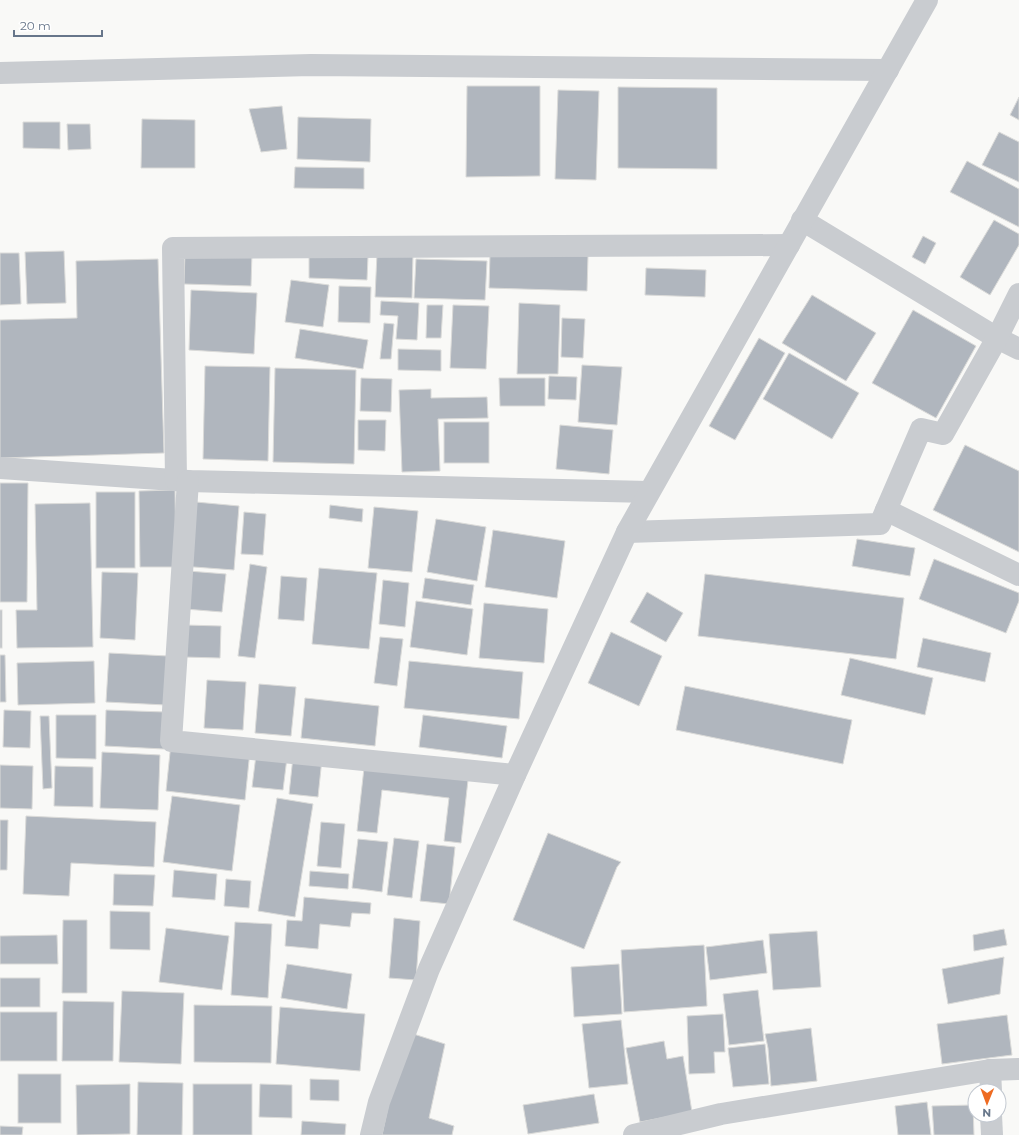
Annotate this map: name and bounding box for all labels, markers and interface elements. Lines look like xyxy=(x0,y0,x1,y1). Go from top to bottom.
scale bar xyxy=(14,12,102,38)
text: 20 m xyxy=(20,18,51,33)
north arrow xyxy=(967,1083,1007,1123)
text: N xyxy=(982,1106,991,1120)

